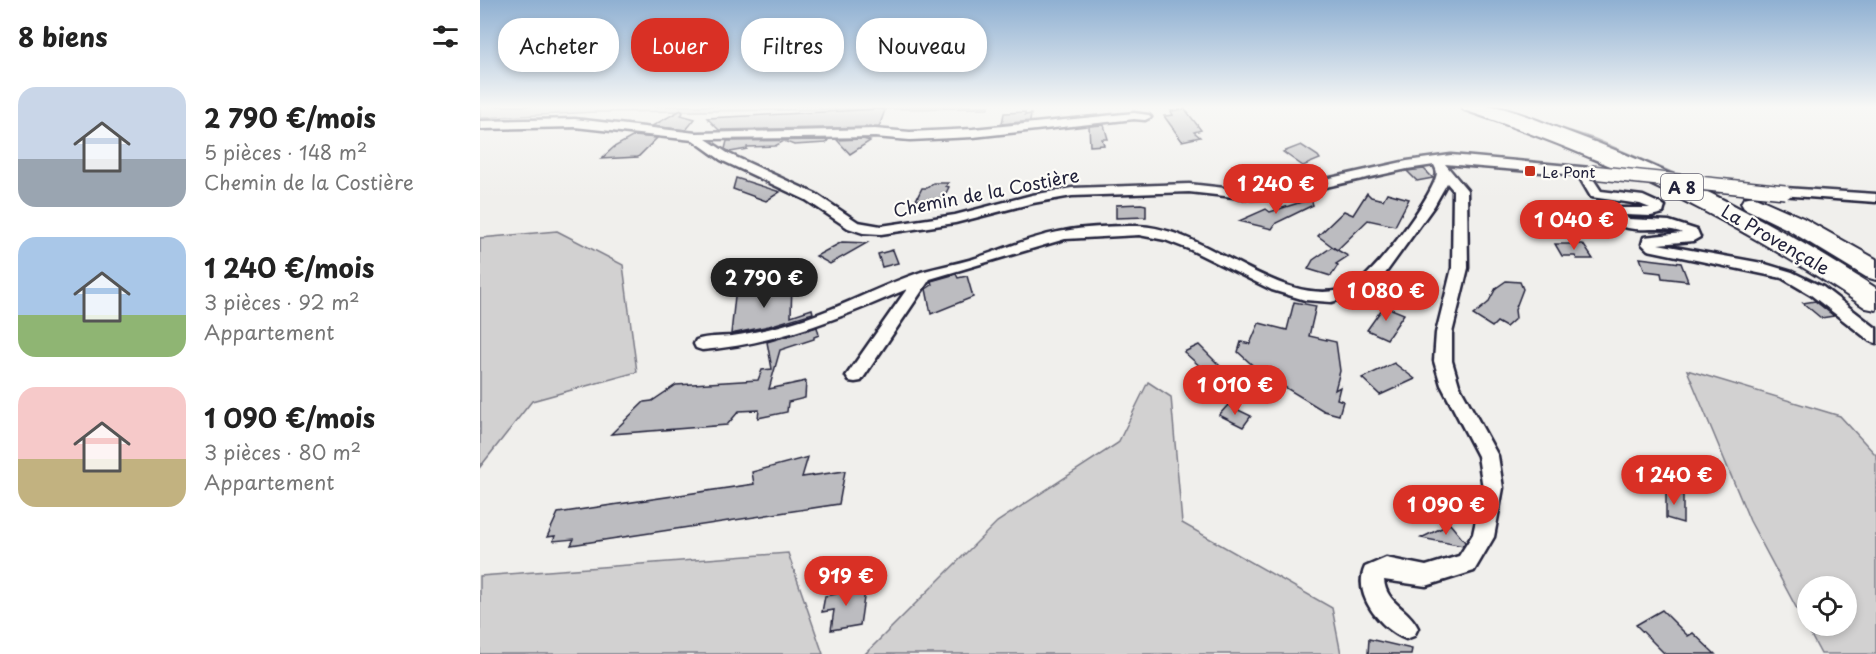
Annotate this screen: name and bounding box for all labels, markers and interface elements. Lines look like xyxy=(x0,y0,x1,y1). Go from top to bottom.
text: 8 biens xyxy=(18,17,108,56)
chip: Acheter xyxy=(498,18,619,72)
chip: Louer xyxy=(631,18,729,72)
chip: Filtres xyxy=(741,18,844,72)
chip: Nouveau xyxy=(856,18,987,72)
icon: filters xyxy=(429,20,462,53)
text: 2 790 €/mois xyxy=(204,98,376,137)
icon: home xyxy=(66,111,138,183)
text: 5 pièces · 148 m² xyxy=(204,137,367,167)
place label: Le Pont xyxy=(1542,160,1595,183)
street label: Chemin de la Costière xyxy=(891,161,1081,223)
pin: 1 240 € xyxy=(1221,164,1331,215)
marker: Le Pont xyxy=(1523,164,1537,178)
text: Chemin de la Costière xyxy=(204,167,414,197)
text: 1 240 € xyxy=(1237,168,1315,198)
road number: A 8 xyxy=(1661,174,1703,200)
street label: La Provençale xyxy=(1717,197,1835,281)
pin: 1 040 € xyxy=(1519,200,1629,251)
text: 1 040 € xyxy=(1534,204,1614,234)
text: 1 240 €/mois xyxy=(204,248,374,287)
pin: 2 790 € xyxy=(709,258,819,309)
icon: home xyxy=(66,261,138,333)
text: 2 790 € xyxy=(725,262,803,292)
pin: 1 080 € xyxy=(1331,271,1441,322)
text: 1 080 € xyxy=(1347,275,1425,305)
text: 3 pièces · 92 m² xyxy=(204,287,360,317)
text: Appartement xyxy=(204,317,334,347)
pin: 1 010 € xyxy=(1180,365,1290,416)
text: 1 010 € xyxy=(1197,369,1273,399)
text: 1 090 €/mois xyxy=(204,398,375,437)
icon: home xyxy=(66,411,138,483)
text: 3 pièces · 80 m² xyxy=(204,437,361,467)
pin: 1 240 € xyxy=(1619,455,1729,506)
text: 1 240 € xyxy=(1635,459,1713,489)
text: Appartement xyxy=(204,467,334,497)
pin: 1 090 € xyxy=(1391,485,1501,536)
text: 1 090 € xyxy=(1407,489,1485,519)
pin: 919 € xyxy=(804,556,888,607)
text: 919 € xyxy=(818,560,874,590)
map controls xyxy=(1797,576,1857,636)
button: locate xyxy=(1797,576,1857,636)

